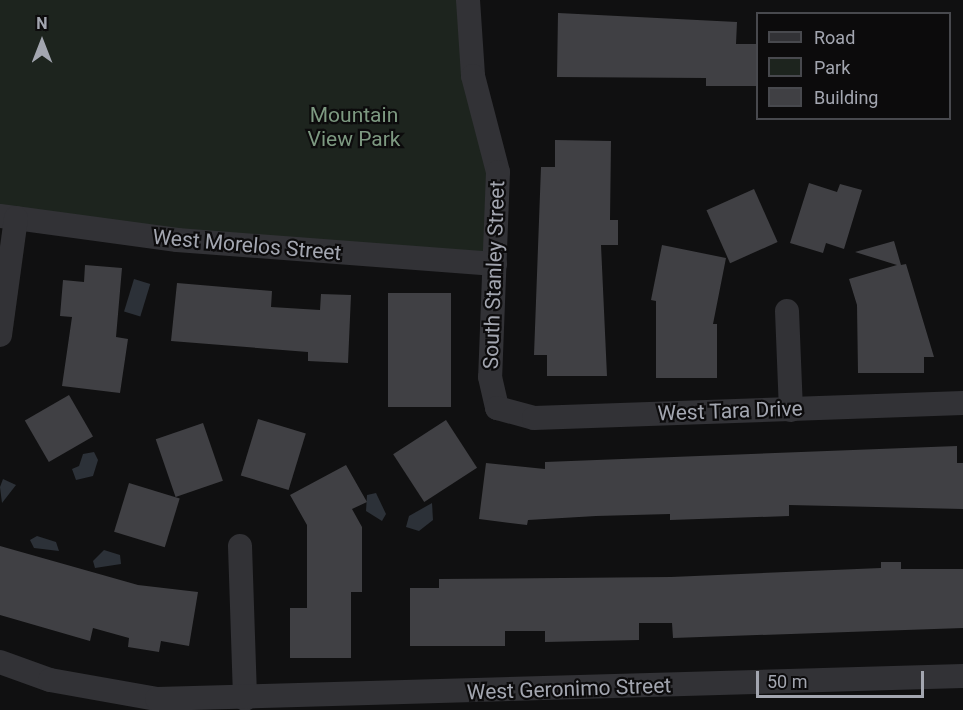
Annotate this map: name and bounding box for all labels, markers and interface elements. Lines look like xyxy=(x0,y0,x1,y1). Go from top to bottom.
north arrow xyxy=(12,12,72,72)
legend xyxy=(756,12,951,120)
text: N xyxy=(36,14,48,33)
text: Road xyxy=(814,27,855,48)
text: Park xyxy=(814,57,850,78)
text: Building xyxy=(814,87,878,108)
park label: Mountain View Park xyxy=(308,102,400,152)
street label: South Stanley Street xyxy=(478,180,510,370)
street label: West Morelos Street xyxy=(152,224,342,266)
street label: West Tara Drive xyxy=(657,396,803,426)
scale bar xyxy=(759,659,927,697)
text: 50 m xyxy=(767,671,807,692)
street label: West Geronimo Street xyxy=(466,673,672,705)

